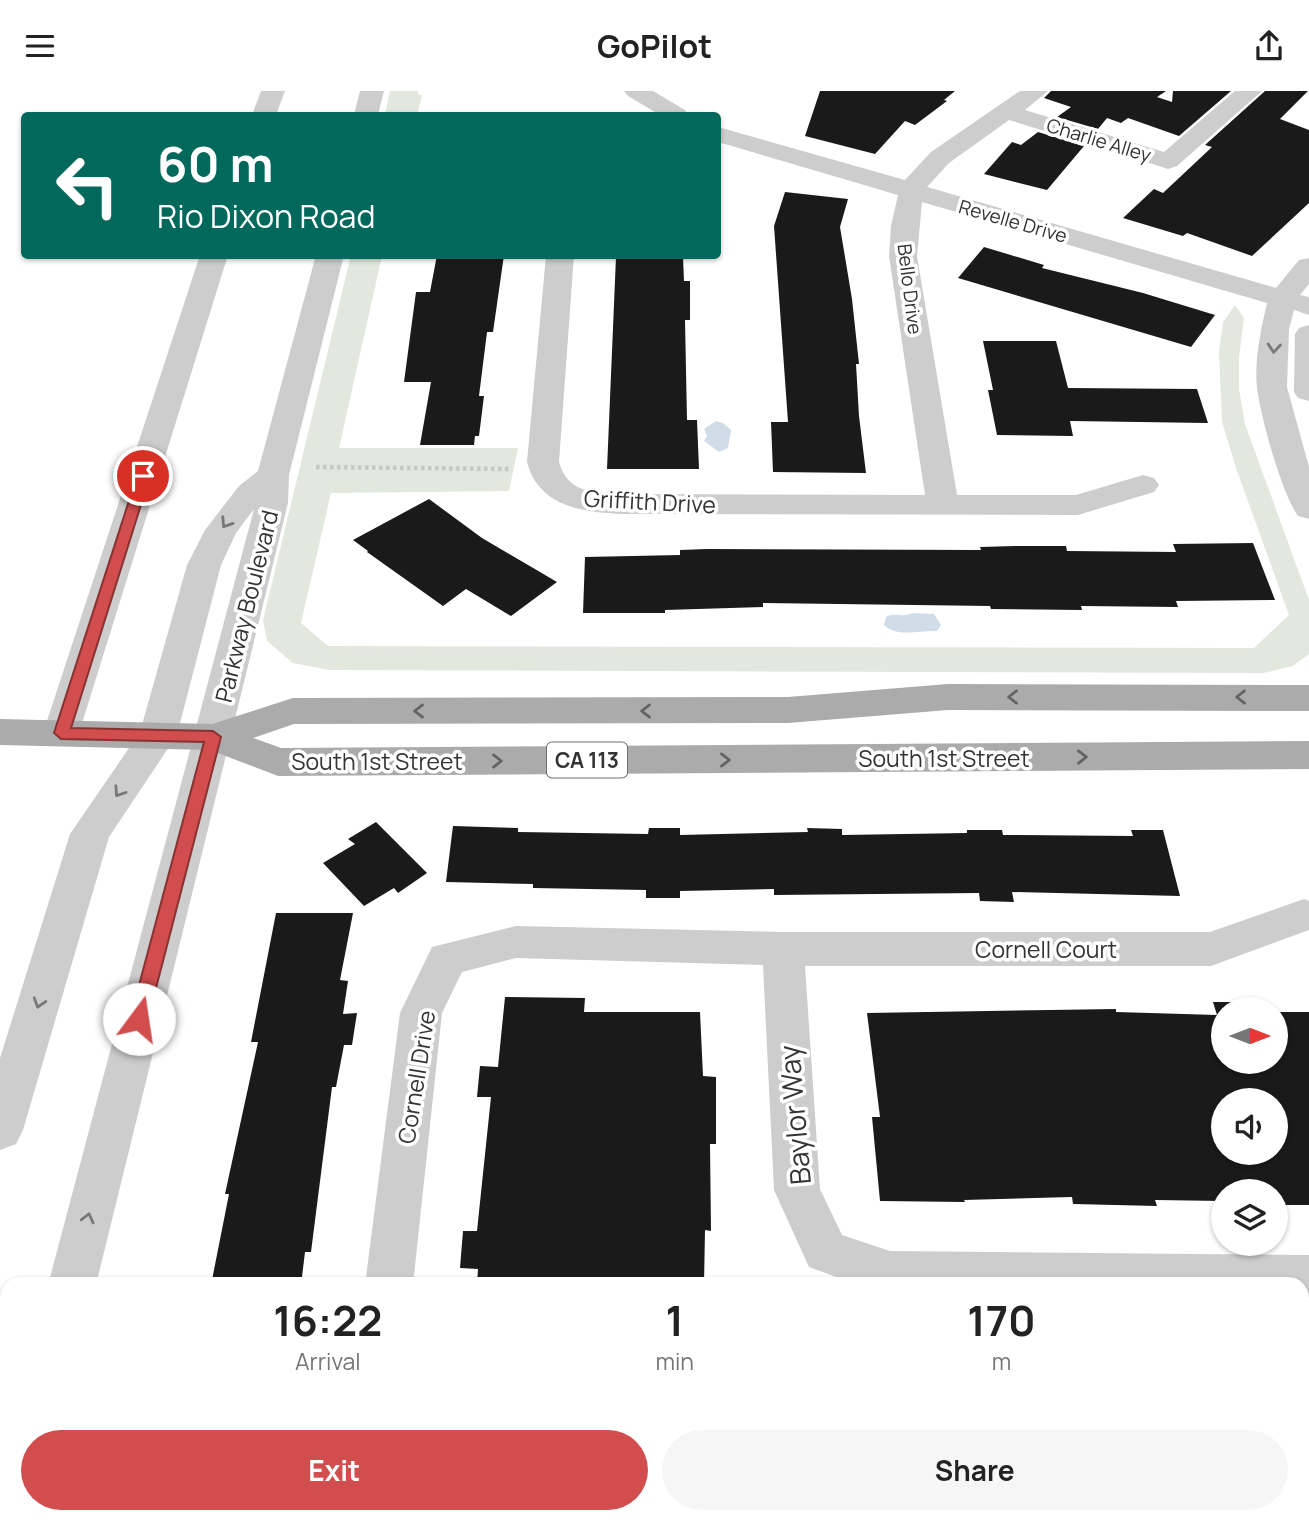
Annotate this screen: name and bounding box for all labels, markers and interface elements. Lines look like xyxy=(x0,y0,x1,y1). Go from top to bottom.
text: GoPilot xyxy=(597,24,712,68)
icon: menu xyxy=(21,27,59,65)
icon: share xyxy=(1250,27,1288,65)
street label: Charlie Alley xyxy=(1044,112,1154,168)
text: 60 m xyxy=(157,130,274,197)
icon: left xyxy=(42,140,133,231)
street label: Revelle Drive xyxy=(956,193,1070,249)
text: Rio Dixon Road xyxy=(157,194,375,238)
street label: Bello Drive xyxy=(892,242,928,336)
one-way arrow xyxy=(1267,343,1282,354)
pin xyxy=(113,446,173,506)
icon: arrive xyxy=(124,457,162,495)
street label: Griffith Drive xyxy=(583,482,717,520)
street label: Parkway Boulevard xyxy=(207,507,285,705)
one-way arrow xyxy=(221,515,234,528)
one-way arrow xyxy=(1008,689,1018,705)
one-way arrow xyxy=(1235,689,1246,705)
one-way arrow xyxy=(413,703,424,719)
one-way arrow xyxy=(641,703,651,719)
street label: South 1st Street xyxy=(858,742,1030,774)
road number: CA 113 xyxy=(547,743,627,777)
street label: South 1st Street xyxy=(291,745,463,777)
one-way arrow xyxy=(1078,749,1088,765)
one-way arrow xyxy=(720,752,731,768)
one-way arrow xyxy=(493,753,503,769)
one-way arrow xyxy=(115,784,127,797)
street label: Cornell Court xyxy=(975,933,1117,965)
position arrow xyxy=(102,982,176,1056)
one-way arrow xyxy=(32,996,47,1008)
north arrow xyxy=(1211,997,1288,1075)
map controls xyxy=(1211,997,1288,1256)
street label: Cornell Drive xyxy=(390,1008,442,1146)
street label: Baylor Way xyxy=(769,1043,819,1186)
button: sound xyxy=(1211,1088,1288,1165)
button: layers xyxy=(1211,1179,1288,1256)
one-way arrow xyxy=(80,1212,94,1224)
text: 16:22 xyxy=(273,1291,382,1349)
text: 1 xyxy=(666,1291,684,1349)
text: 170 xyxy=(967,1291,1036,1349)
text: Arrival xyxy=(295,1345,361,1377)
text: min xyxy=(655,1345,694,1377)
text: m xyxy=(992,1345,1011,1377)
button: Exit xyxy=(21,1430,648,1510)
button: Share xyxy=(662,1430,1288,1510)

